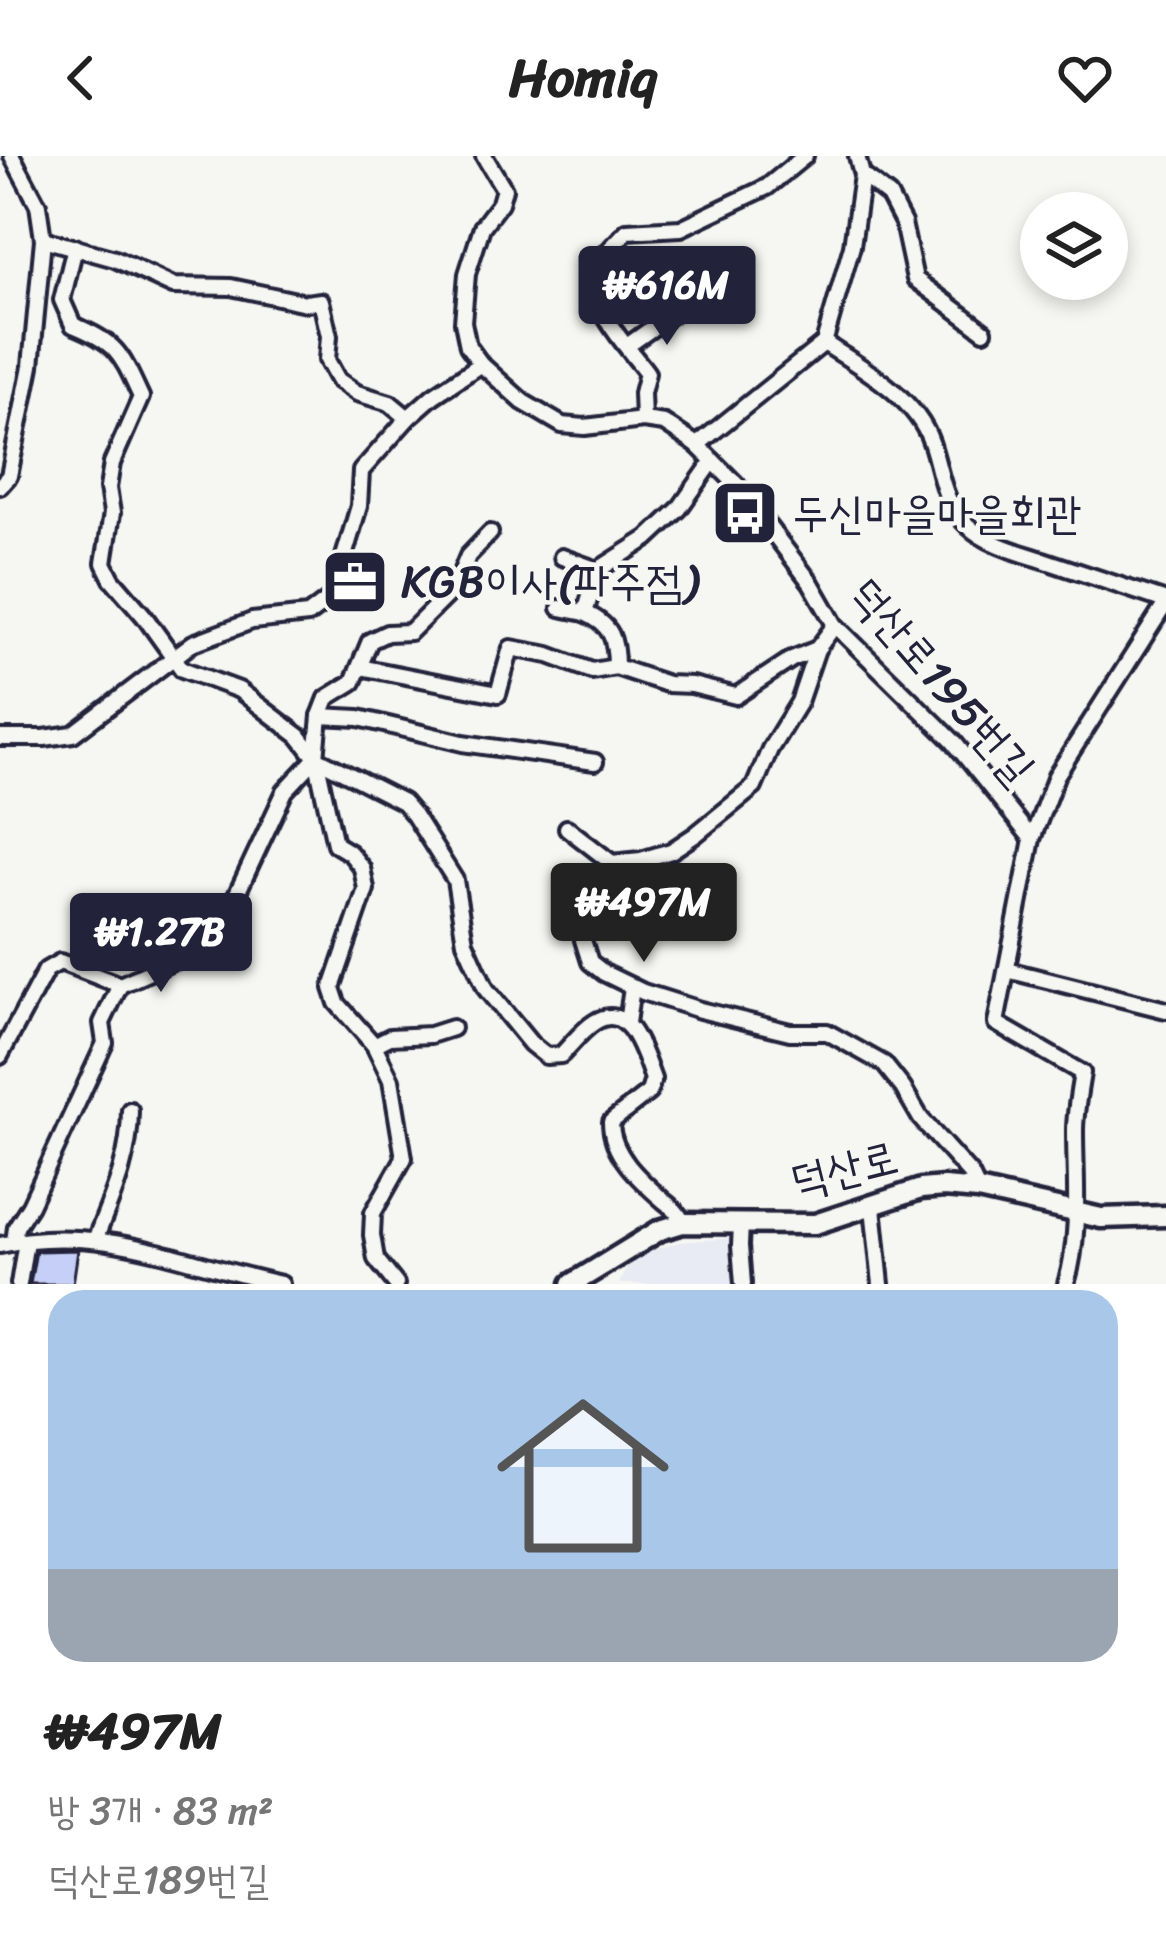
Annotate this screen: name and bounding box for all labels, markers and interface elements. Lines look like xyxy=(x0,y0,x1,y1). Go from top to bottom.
text: Homiq xyxy=(509,30,657,126)
icon: back xyxy=(48,45,114,111)
icon: heart xyxy=(1052,45,1118,111)
map controls xyxy=(1020,192,1128,300)
button: layers xyxy=(1020,192,1128,300)
pin: ₩616M xyxy=(583,246,751,348)
text: ₩616M xyxy=(606,250,728,319)
place label: 두신마을마을회관 xyxy=(792,473,1082,553)
bus stop icon: 두신마을마을회관 xyxy=(710,478,780,548)
place label: KGB이사(파주점) xyxy=(401,542,700,622)
office icon: KGB이사(파주점) xyxy=(320,547,390,617)
street label: 덕산로195번길 xyxy=(828,558,1056,804)
pin: ₩497M xyxy=(560,863,728,965)
text: ₩497M xyxy=(578,867,710,936)
pin: ₩1.27B xyxy=(63,893,259,995)
text: ₩1.27B xyxy=(97,897,225,966)
street label: 덕산로 xyxy=(782,1117,906,1221)
icon: home xyxy=(475,1368,691,1584)
text: ₩497M xyxy=(48,1686,221,1776)
text: 방 3개 · 83 m² xyxy=(48,1776,273,1845)
text: 덕산로189번길 xyxy=(48,1845,269,1914)

